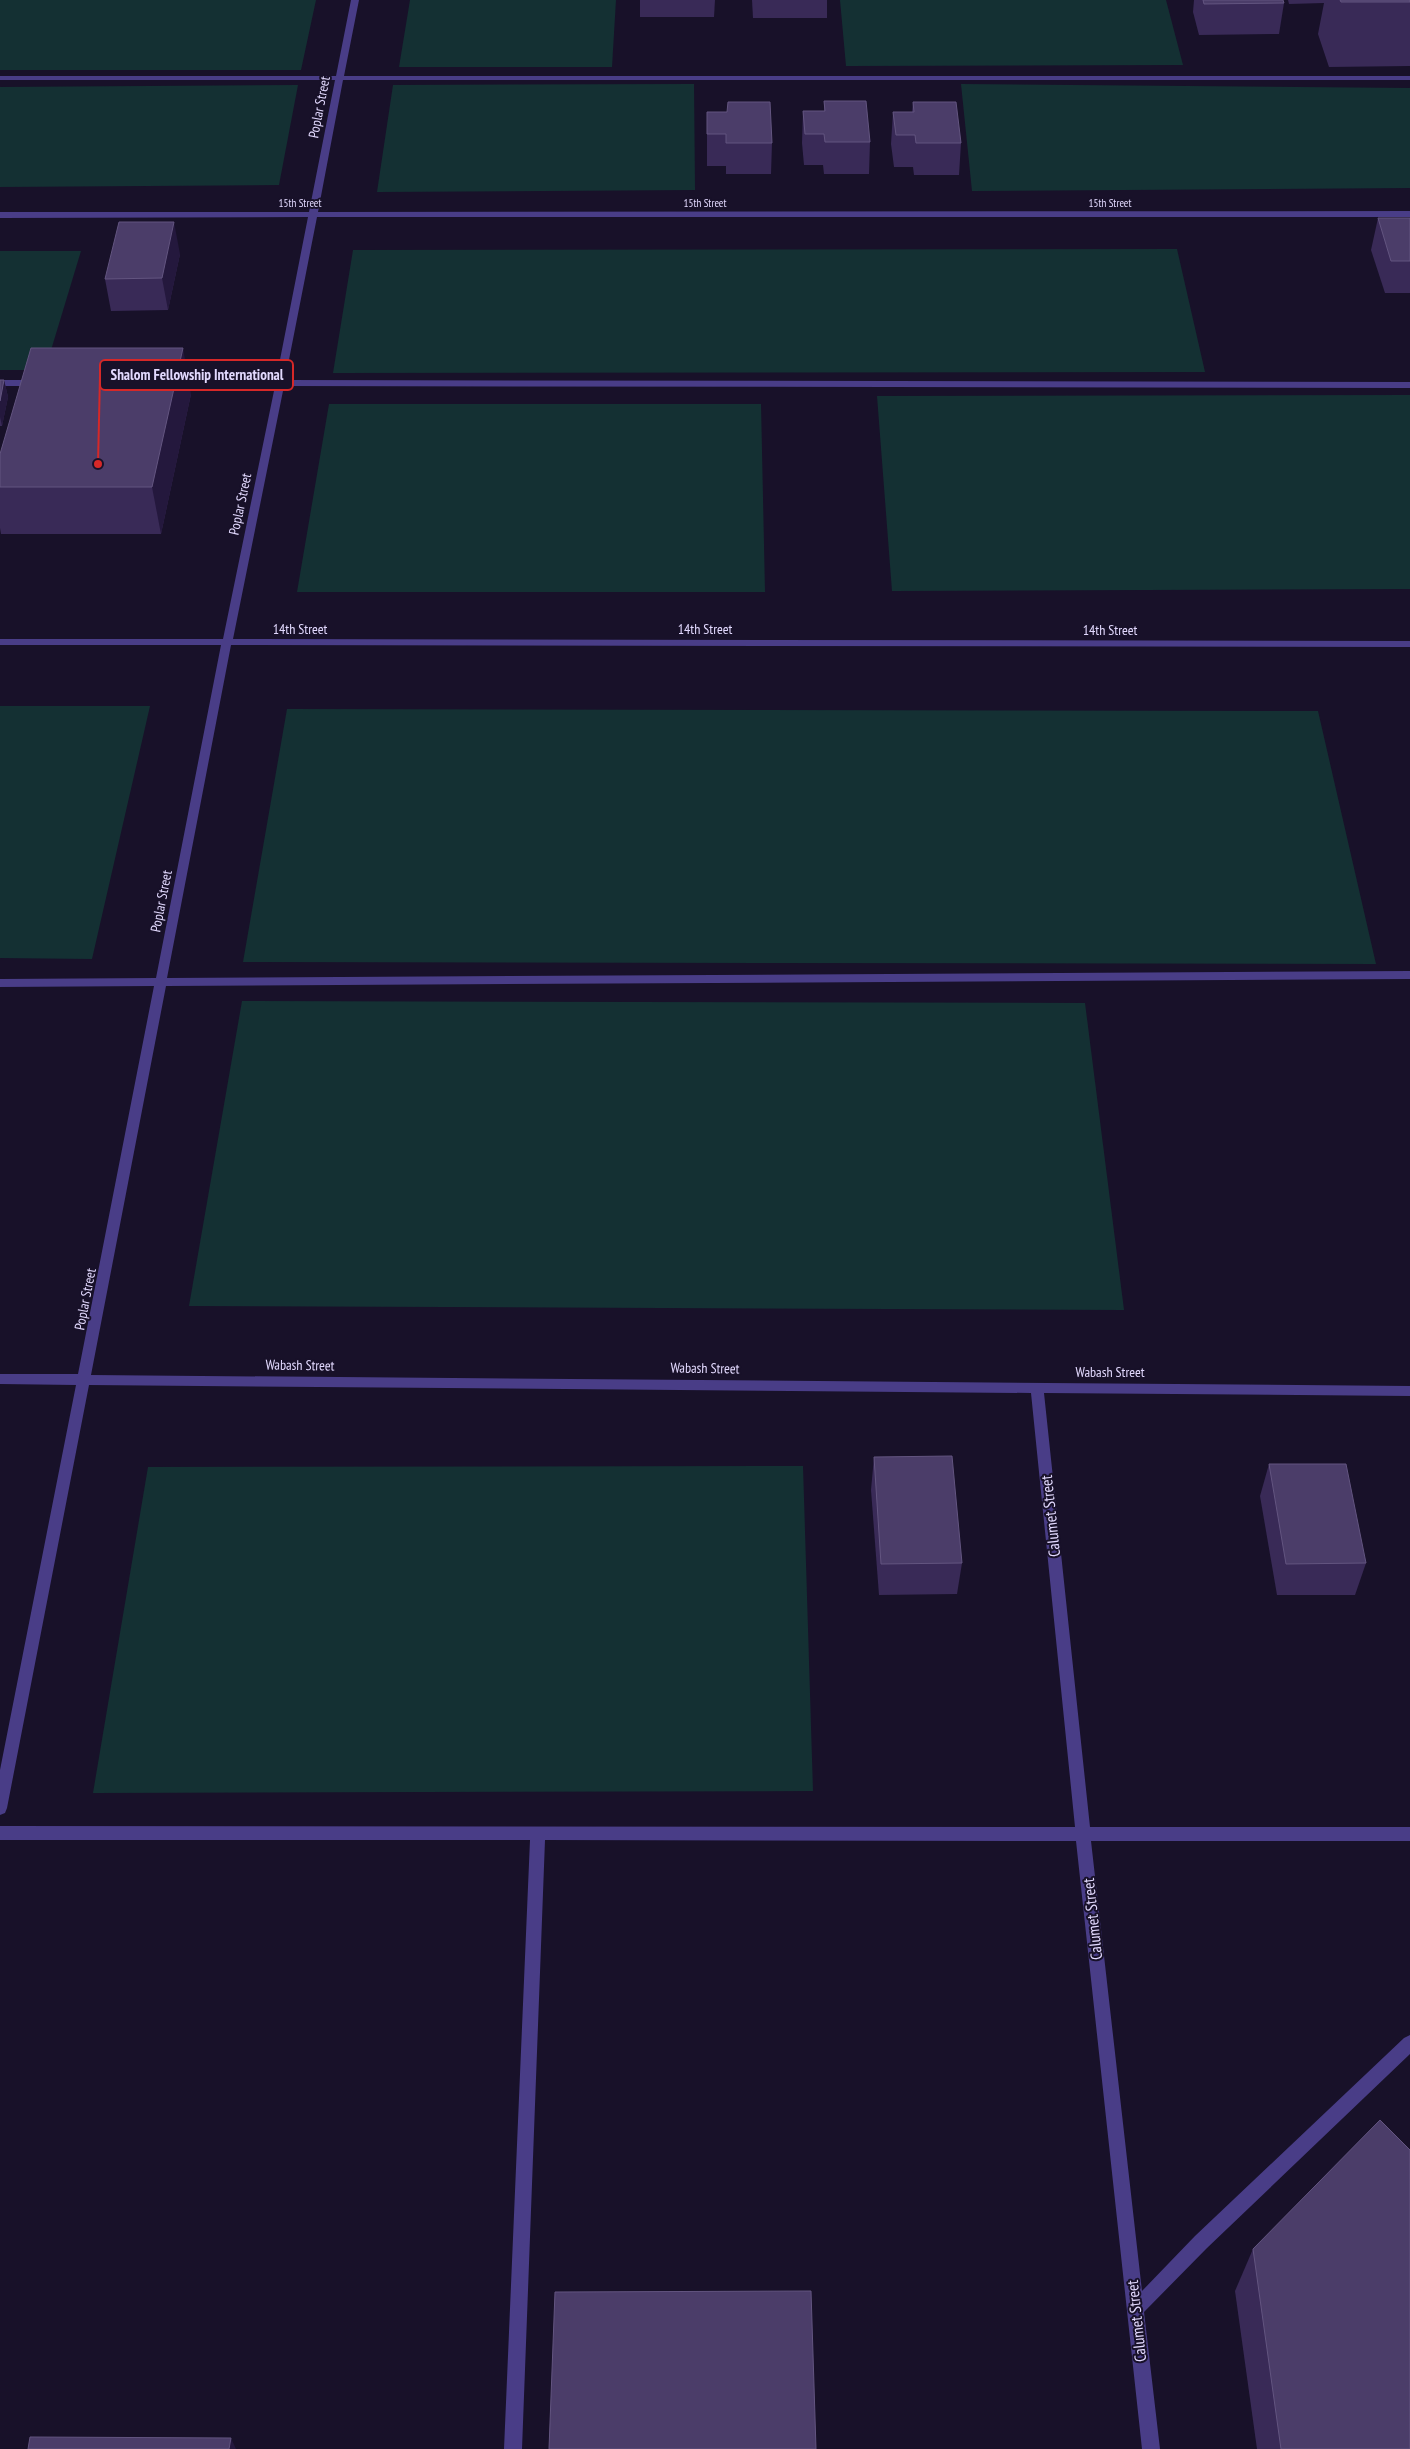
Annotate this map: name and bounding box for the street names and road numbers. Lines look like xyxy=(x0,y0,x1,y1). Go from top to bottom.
street label: Poplar Street xyxy=(304,74,334,139)
street label: 15th Street xyxy=(279,196,321,210)
street label: 15th Street xyxy=(684,196,726,210)
street label: 15th Street xyxy=(1089,196,1131,210)
street label: Poplar Street xyxy=(225,471,255,537)
street label: 14th Street xyxy=(273,620,327,638)
street label: 14th Street xyxy=(678,620,732,638)
street label: 14th Street xyxy=(1083,621,1137,639)
street label: Poplar Street xyxy=(146,868,176,933)
street label: Poplar Street xyxy=(70,1266,100,1331)
street label: Wabash Street xyxy=(265,1355,335,1375)
street label: Wabash Street xyxy=(670,1358,740,1378)
street label: Wabash Street xyxy=(1075,1363,1145,1381)
street label: Calumet Street xyxy=(1036,1474,1064,1558)
street label: Calumet Street xyxy=(1078,1877,1106,1961)
street label: Calumet Street xyxy=(1122,2279,1150,2363)

